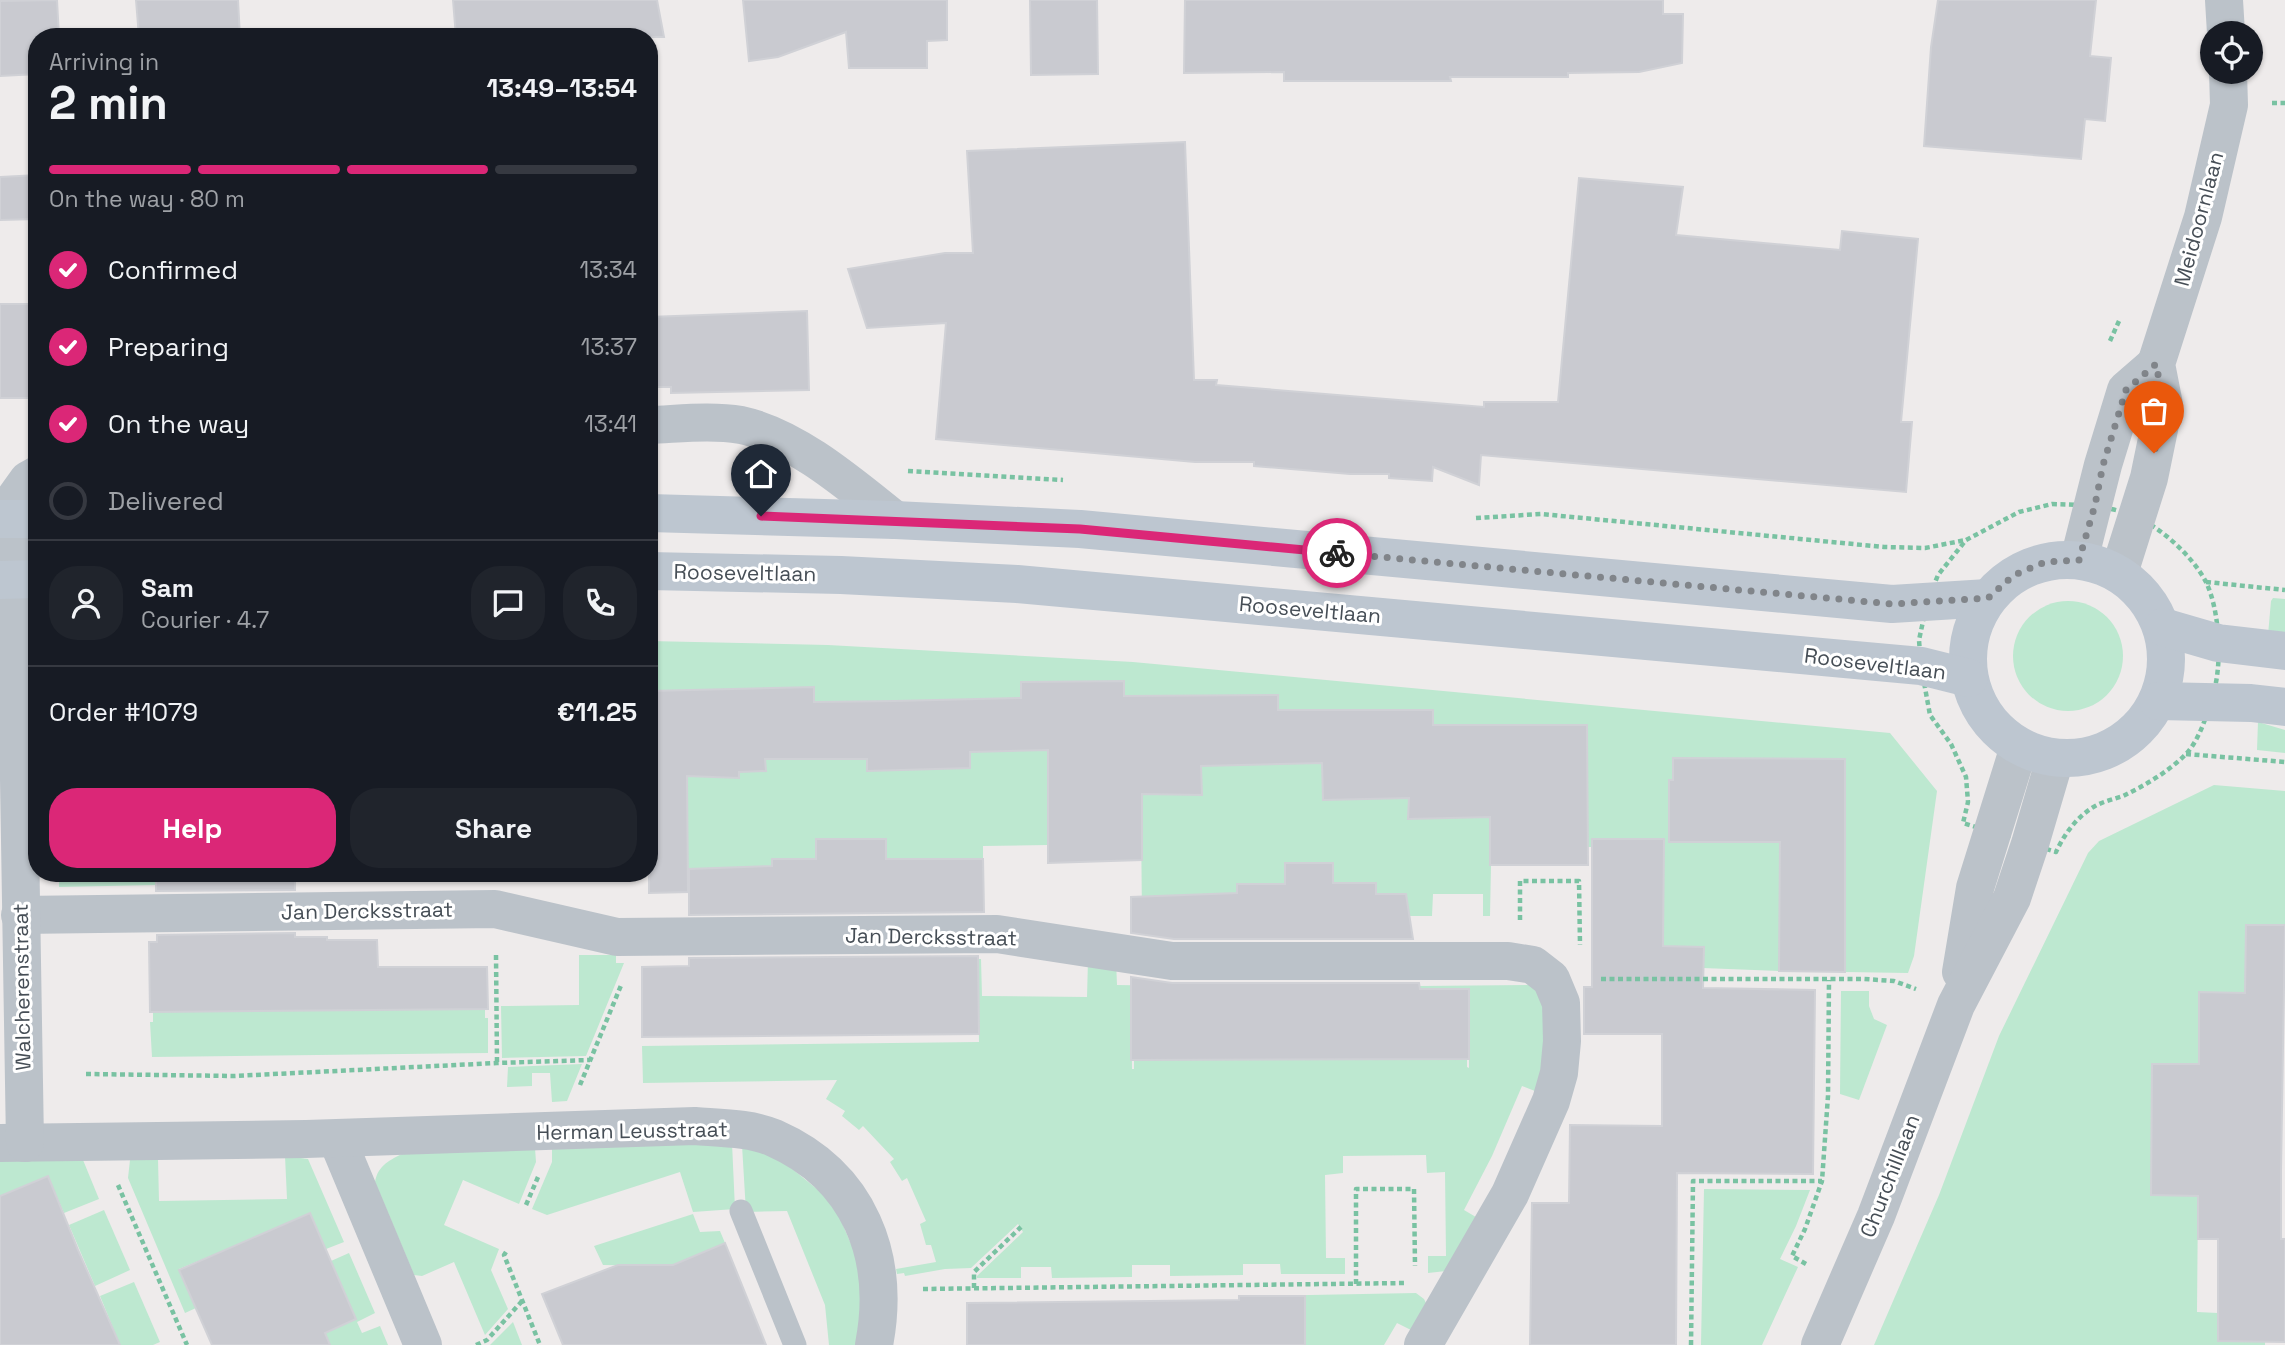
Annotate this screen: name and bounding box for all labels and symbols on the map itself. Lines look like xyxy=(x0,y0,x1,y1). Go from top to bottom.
street label: Meidoornlaan xyxy=(2168,149,2229,289)
pin xyxy=(2124,381,2184,453)
pin xyxy=(731,444,791,516)
courier xyxy=(1302,518,1372,588)
street label: Rooseveltlaan xyxy=(673,558,817,587)
street label: Rooseveltlaan xyxy=(1238,590,1382,629)
street label: Rooseveltlaan xyxy=(1803,641,1947,686)
street label: Jan Dercksstraat xyxy=(281,896,453,925)
street label: Walcherenstraat xyxy=(7,903,36,1071)
street label: Jan Dercksstraat xyxy=(845,922,1017,951)
street label: Churchilllaan xyxy=(1854,1110,1925,1241)
street label: Herman Leusstraat xyxy=(536,1115,728,1146)

